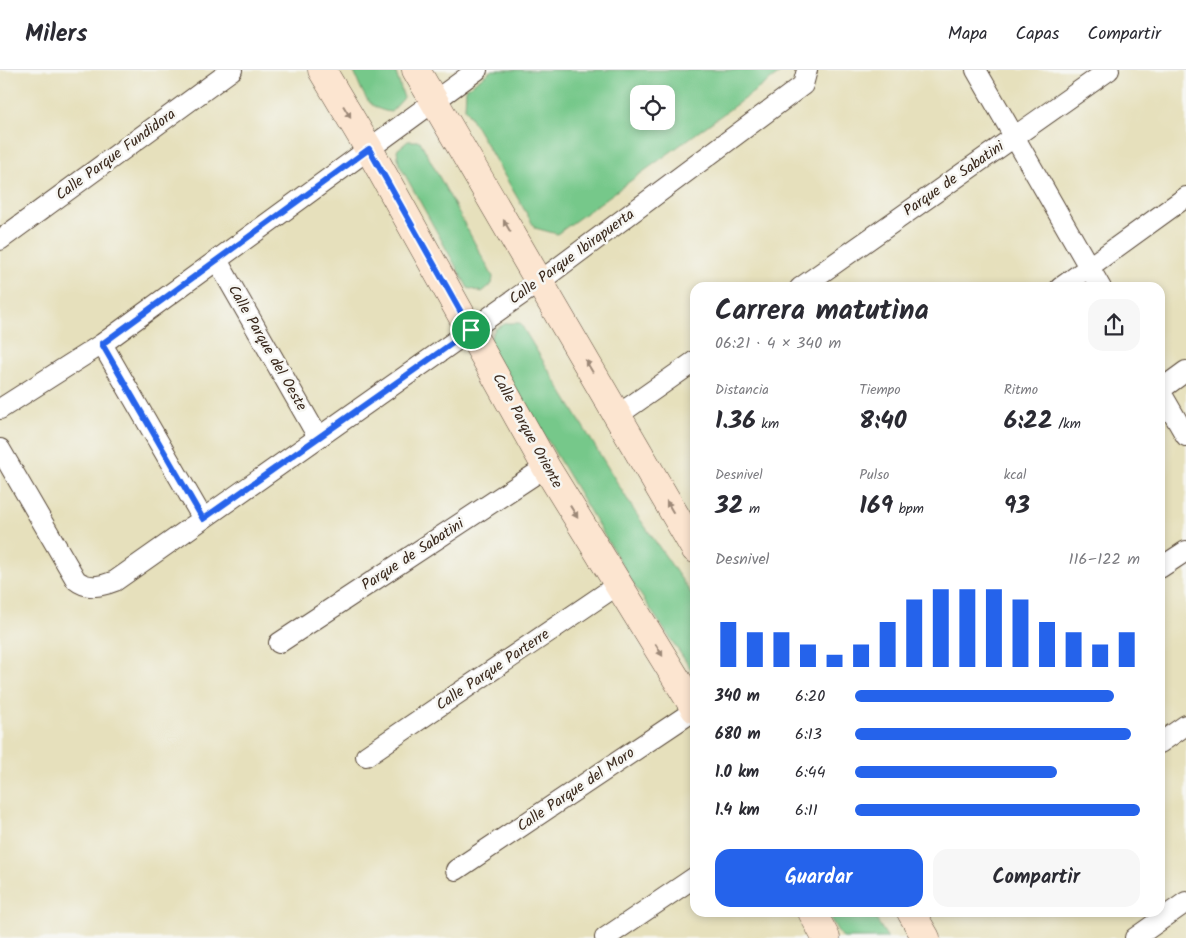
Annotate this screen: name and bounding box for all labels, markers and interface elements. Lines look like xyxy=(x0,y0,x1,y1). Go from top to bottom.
text: Milers xyxy=(25,15,87,54)
text: Mapa xyxy=(948,20,988,49)
text: Capas xyxy=(1016,20,1060,49)
text: Compartir xyxy=(1088,20,1161,49)
map controls xyxy=(630,85,675,130)
button: locate xyxy=(630,85,675,130)
street label: Calle Parque Fundidora xyxy=(51,103,181,207)
one-way arrow xyxy=(342,105,351,118)
street label: Parque de Sabatini xyxy=(899,134,1011,223)
street label: Calle Parque Ibirapuerta xyxy=(504,203,640,311)
one-way arrow xyxy=(502,220,511,233)
street label: Calle Parque del Oeste xyxy=(221,280,313,416)
text: Carrera matutina xyxy=(715,289,929,334)
button: share xyxy=(1088,299,1140,351)
pin xyxy=(450,309,492,351)
icon: arrive xyxy=(457,316,485,344)
text: 06:21 · 4 × 340 m xyxy=(715,331,841,356)
one-way arrow xyxy=(584,360,593,373)
street label: Calle Parque Oriente xyxy=(485,369,569,493)
text: Distancia xyxy=(715,379,769,401)
text: Tiempo xyxy=(859,379,901,401)
text: Ritmo xyxy=(1004,379,1038,401)
text: 1.36 xyxy=(715,401,756,441)
text: 8:40 xyxy=(859,401,907,441)
text: 6:22 xyxy=(1004,401,1053,441)
text: km xyxy=(756,413,779,435)
text: /km xyxy=(1053,413,1081,435)
text: Desnivel xyxy=(715,464,763,486)
text: Pulso xyxy=(859,464,889,486)
text: kcal xyxy=(1004,464,1026,486)
text: 32 xyxy=(715,486,743,526)
text: 169 xyxy=(859,486,893,526)
text: 93 xyxy=(1004,486,1030,526)
text: m xyxy=(743,498,760,520)
text: bpm xyxy=(893,498,924,520)
one-way arrow xyxy=(666,500,675,513)
one-way arrow xyxy=(569,505,578,518)
street label: Parque de Sabatini xyxy=(357,512,470,597)
text: Desnivel xyxy=(715,547,770,572)
text: 116–122 m xyxy=(1069,547,1140,572)
street label: Calle Parque Parterre xyxy=(431,623,555,717)
one-way arrow xyxy=(654,644,664,657)
text: 340 m xyxy=(715,684,760,709)
text: 6:20 xyxy=(795,684,825,709)
text: 680 m xyxy=(715,722,761,747)
text: 6:13 xyxy=(795,722,822,747)
street label: Calle Parque del Moro xyxy=(512,741,640,838)
text: 1.0 km xyxy=(715,760,759,785)
text: 6:44 xyxy=(795,760,825,785)
text: 1.4 km xyxy=(715,798,760,823)
text: 6:11 xyxy=(795,798,818,823)
button: Guardar xyxy=(715,849,923,907)
button: Compartir xyxy=(933,849,1140,907)

